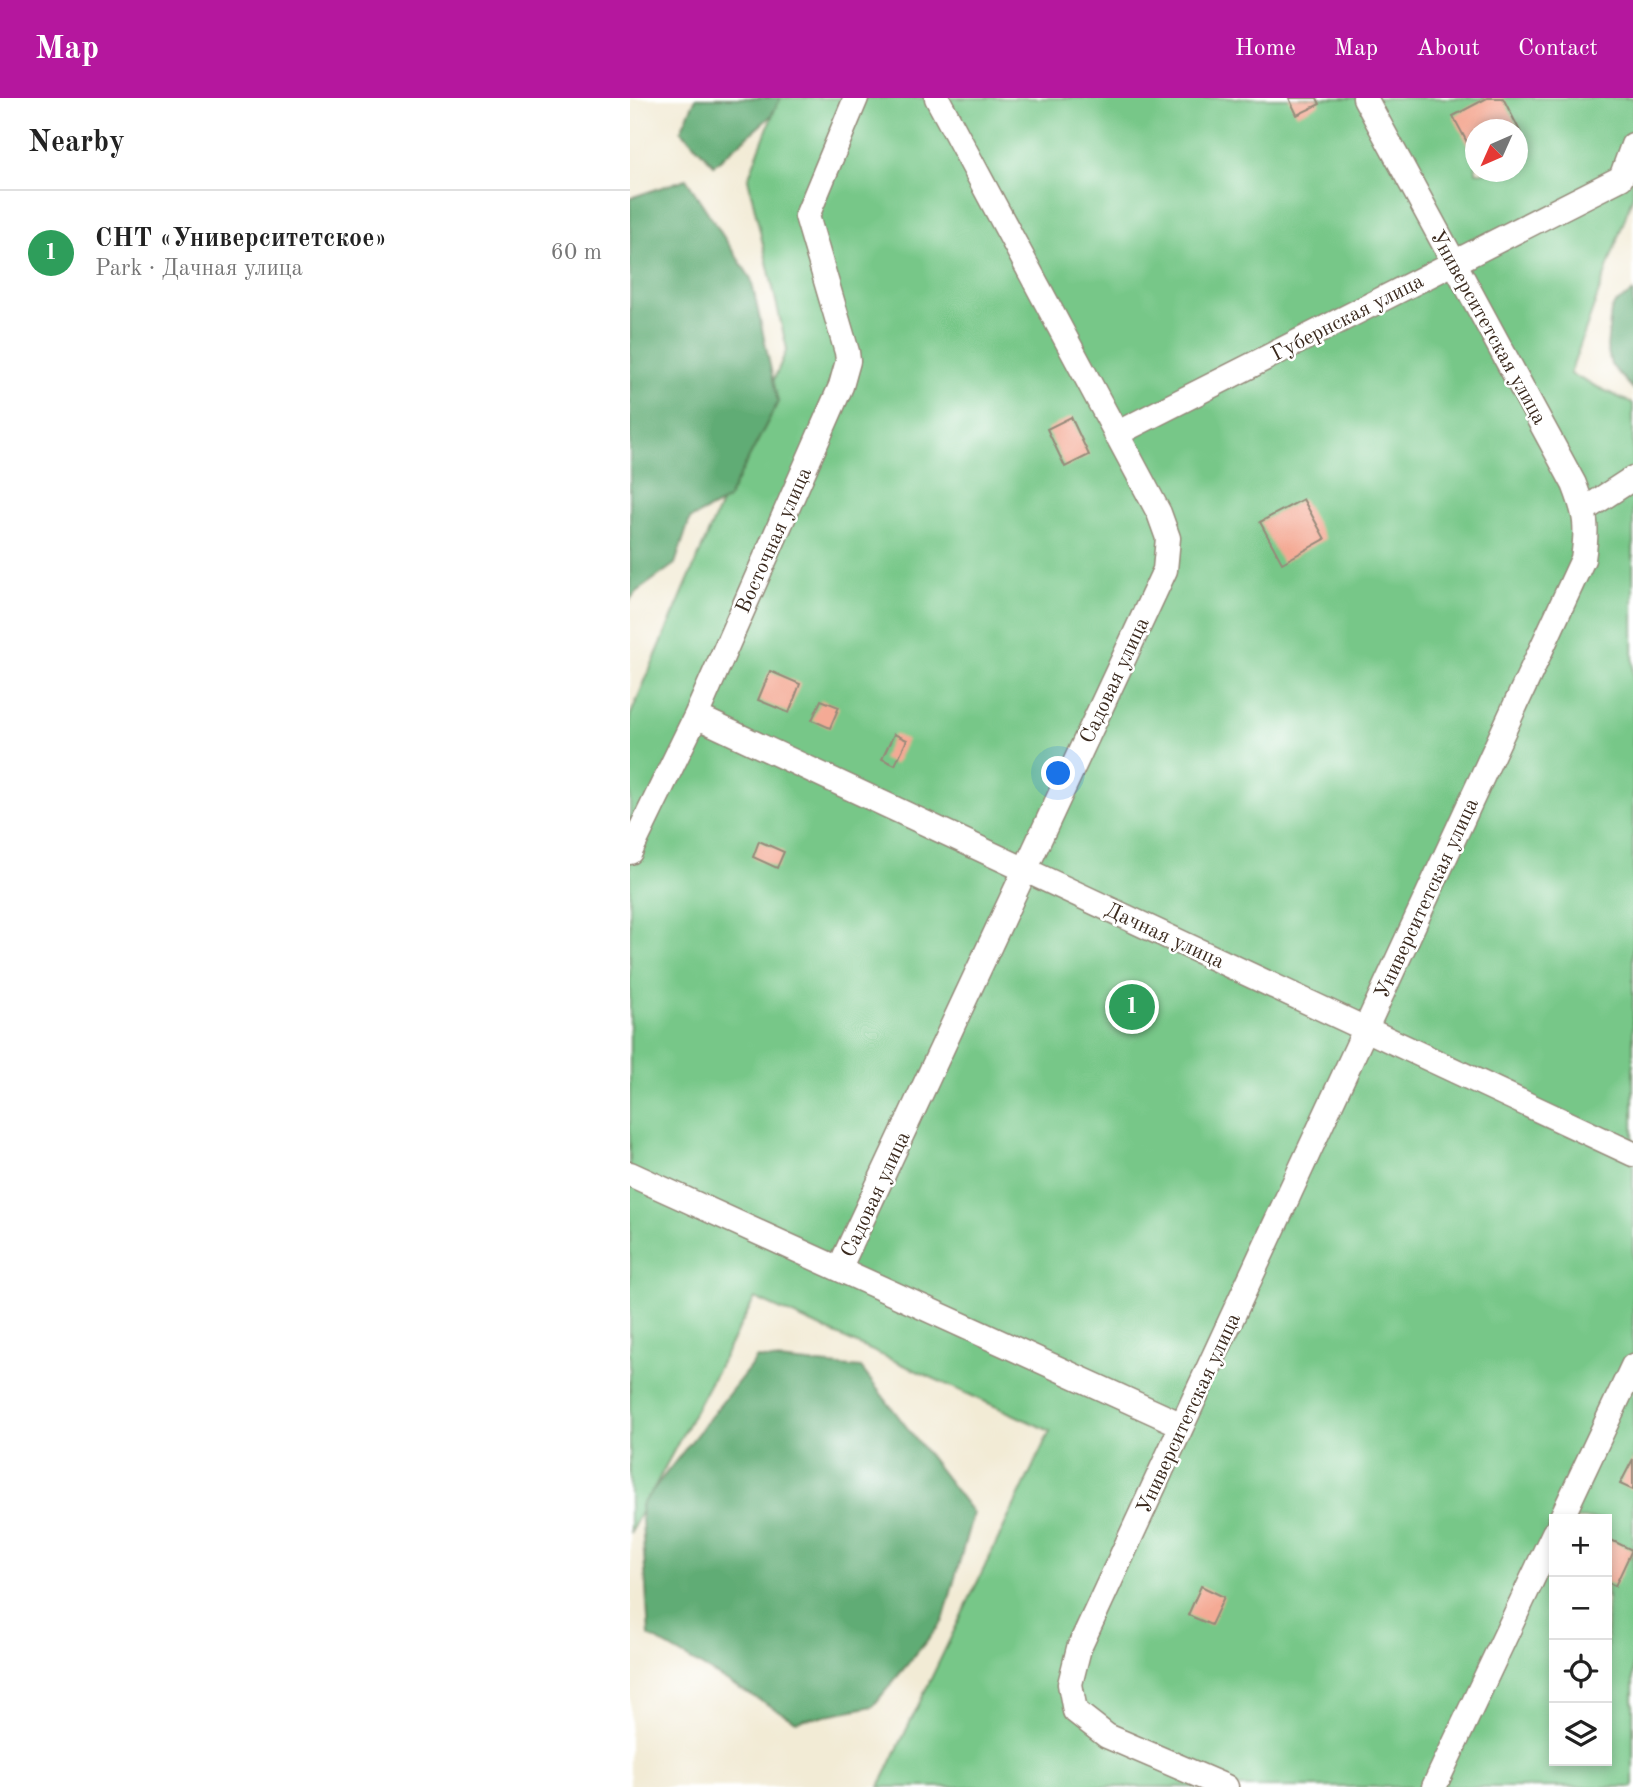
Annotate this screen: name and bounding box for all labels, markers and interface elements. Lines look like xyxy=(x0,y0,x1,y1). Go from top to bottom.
text: Map xyxy=(35,33,99,66)
text: Home xyxy=(1235,37,1296,61)
text: Map xyxy=(1334,37,1378,61)
text: About xyxy=(1416,37,1480,61)
text: Contact xyxy=(1518,37,1598,61)
north arrow xyxy=(1465,119,1528,182)
text: Nearby xyxy=(28,128,125,158)
text: СНТ «Университетское» xyxy=(95,226,387,252)
street label: Университетская улица xyxy=(1426,227,1550,428)
text: 1 xyxy=(44,241,58,264)
text: 60 m xyxy=(551,241,602,264)
text: Park · Дачная улица xyxy=(95,257,303,280)
street label: Губернская улица xyxy=(1268,271,1427,366)
street label: Восточная улица xyxy=(733,464,816,617)
street label: Садовая улица xyxy=(1077,615,1154,747)
your location xyxy=(1041,756,1075,790)
street label: Университетская улица xyxy=(1372,795,1483,1002)
street label: Дачная улица xyxy=(1102,900,1227,973)
pin: 1 xyxy=(1109,981,1155,1033)
street label: Садовая улица xyxy=(838,1129,915,1261)
street label: Университетская улица xyxy=(1134,1310,1245,1517)
map controls xyxy=(1549,1514,1612,1766)
button: + xyxy=(1549,1514,1612,1577)
button: − xyxy=(1549,1577,1612,1640)
button: locate xyxy=(1549,1640,1612,1703)
button: layers xyxy=(1549,1703,1612,1766)

